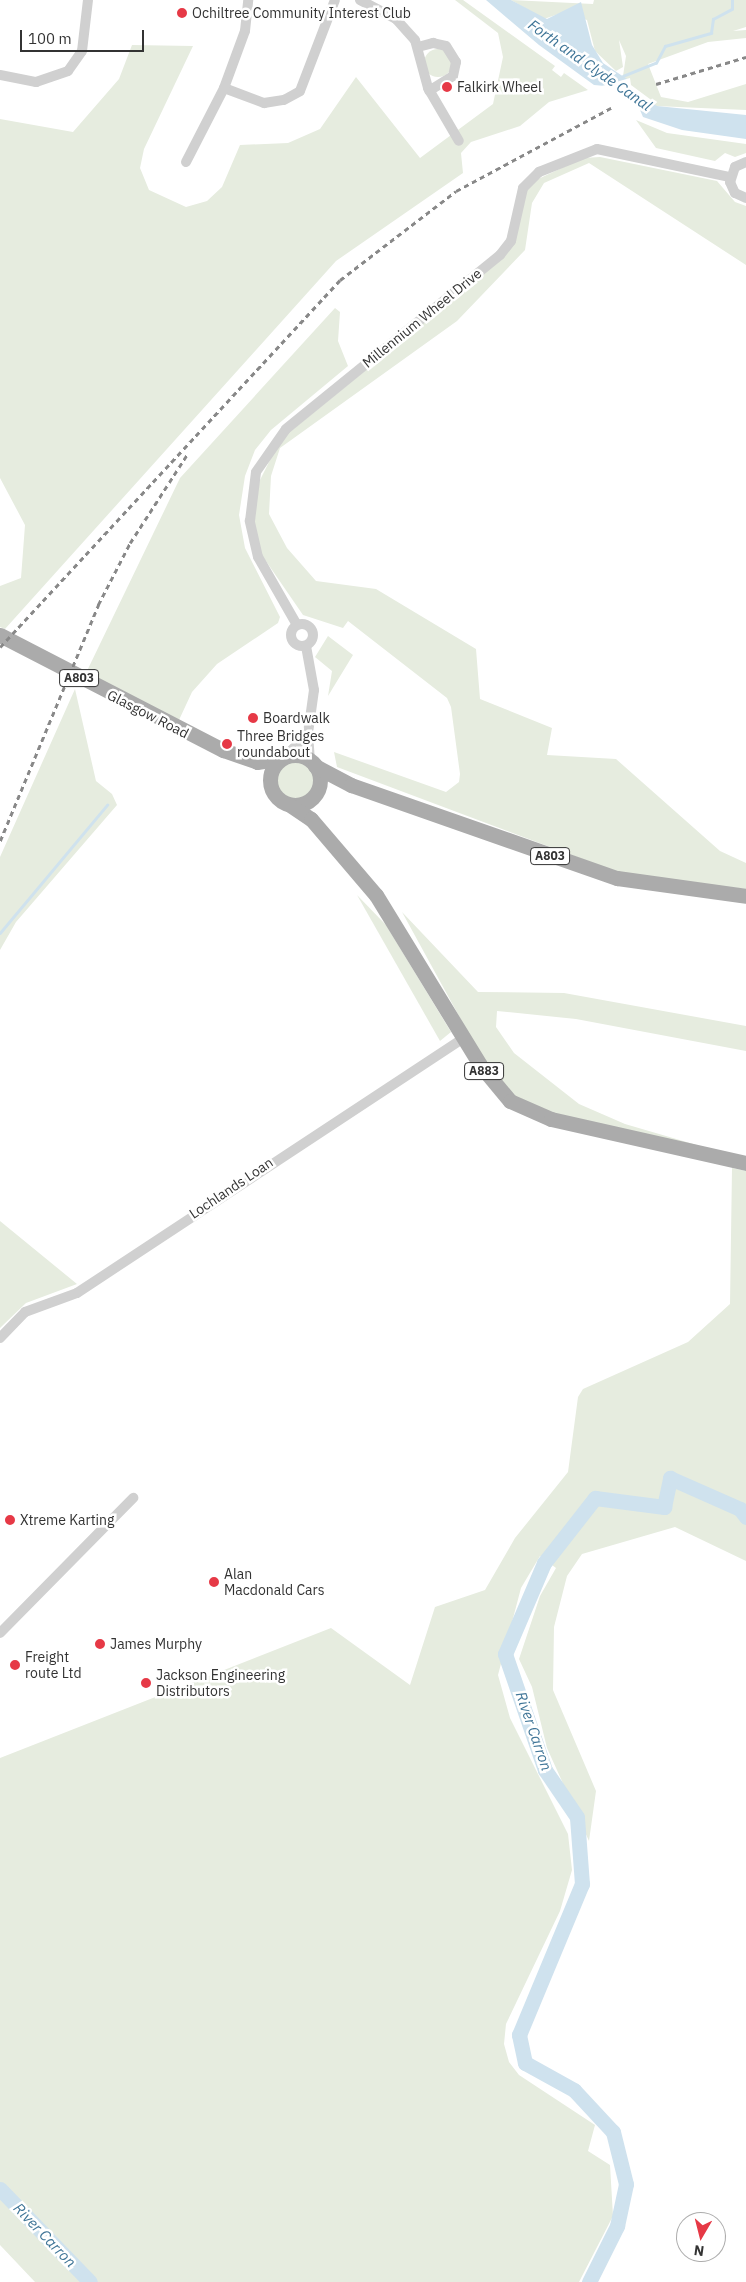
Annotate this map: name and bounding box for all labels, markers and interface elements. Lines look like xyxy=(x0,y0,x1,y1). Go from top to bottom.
place label: Ochiltree Community Interest Club xyxy=(192,5,411,21)
marker: Ochiltree Community Interest Club xyxy=(176,7,188,19)
water label: Forth and Clyde Canal xyxy=(525,16,655,114)
scale bar xyxy=(22,20,146,52)
text: 100 m xyxy=(28,29,72,48)
place label: Falkirk Wheel xyxy=(457,79,542,95)
marker: Falkirk Wheel xyxy=(441,81,453,93)
street label: Millennium Wheel Drive xyxy=(359,265,485,371)
road number: A803 xyxy=(59,668,99,688)
street label: Glasgow Road xyxy=(105,686,191,742)
place label: Boardwalk xyxy=(263,710,330,726)
marker: Boardwalk xyxy=(247,712,259,724)
place label: Three Bridges roundabout xyxy=(237,728,324,760)
marker: Three Bridges roundabout xyxy=(221,738,233,750)
road number: A803 xyxy=(530,846,570,866)
road number: A883 xyxy=(464,1062,504,1080)
street label: Lochlands Loan xyxy=(186,1154,276,1222)
place label: Xtreme Karting xyxy=(20,1512,114,1528)
marker: Xtreme Karting xyxy=(4,1514,16,1526)
place label: Alan Macdonald Cars xyxy=(224,1566,325,1598)
marker: Alan Macdonald Cars xyxy=(208,1576,220,1588)
place label: James Murphy xyxy=(110,1636,202,1652)
marker: James Murphy xyxy=(94,1638,106,1650)
place label: Freight route Ltd xyxy=(25,1649,82,1681)
marker: Freight route Ltd xyxy=(9,1659,21,1671)
place label: Jackson Engineering Distributors xyxy=(156,1667,285,1700)
marker: Jackson Engineering Distributors xyxy=(140,1677,152,1689)
water label: River Carron xyxy=(512,1689,556,1773)
water label: River Carron xyxy=(10,2199,80,2271)
north arrow xyxy=(676,2212,726,2262)
text: N xyxy=(693,2241,705,2260)

